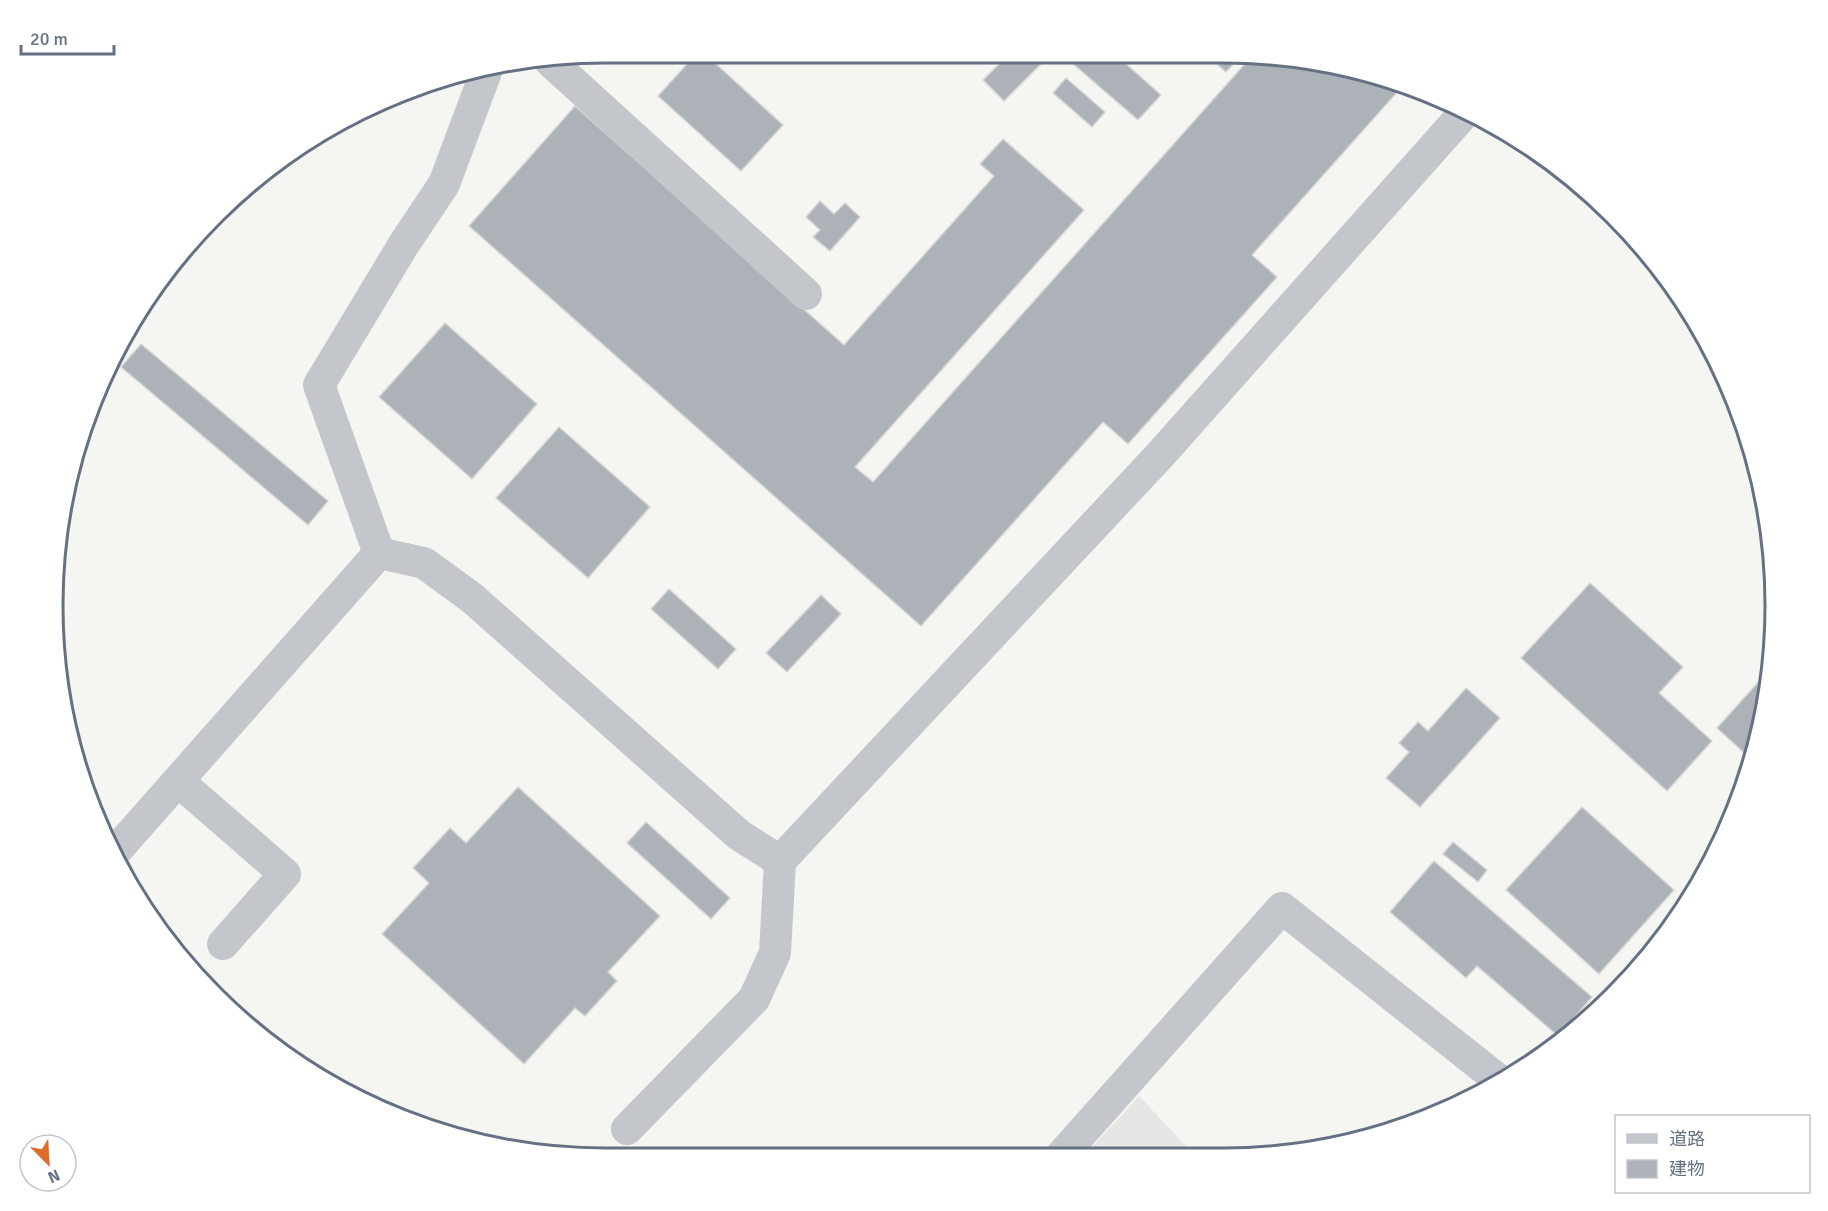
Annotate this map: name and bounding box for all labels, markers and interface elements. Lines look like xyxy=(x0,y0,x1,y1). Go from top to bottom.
scale bar xyxy=(21,18,114,56)
text: 20 m xyxy=(30,28,68,50)
legend xyxy=(1615,1115,1810,1193)
text: 道路 xyxy=(1669,1128,1705,1150)
north arrow xyxy=(18,1133,78,1193)
text: 建物 xyxy=(1669,1158,1705,1180)
text: N xyxy=(45,1164,63,1187)

